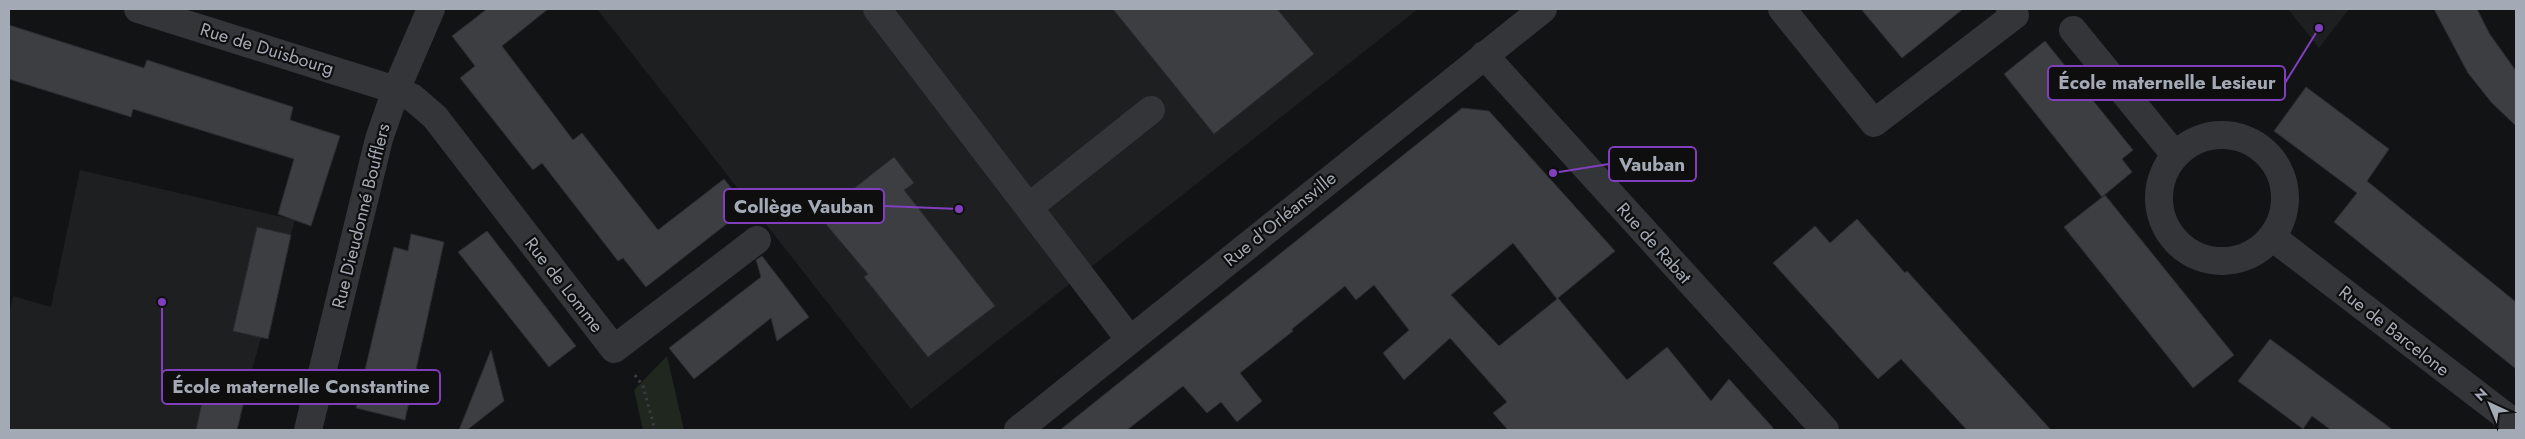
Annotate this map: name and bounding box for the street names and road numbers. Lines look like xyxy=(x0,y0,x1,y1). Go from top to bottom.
street label: Rue de Duisbourg xyxy=(197,16,337,82)
street label: Rue Dieudonné Boufflers xyxy=(325,121,397,311)
street label: Rue d'Orléansville xyxy=(1218,165,1342,273)
street label: Rue de Rabat xyxy=(1611,197,1698,290)
street label: Rue de Lomme xyxy=(519,232,609,338)
street label: Rue de Barcelone xyxy=(2333,279,2455,383)

